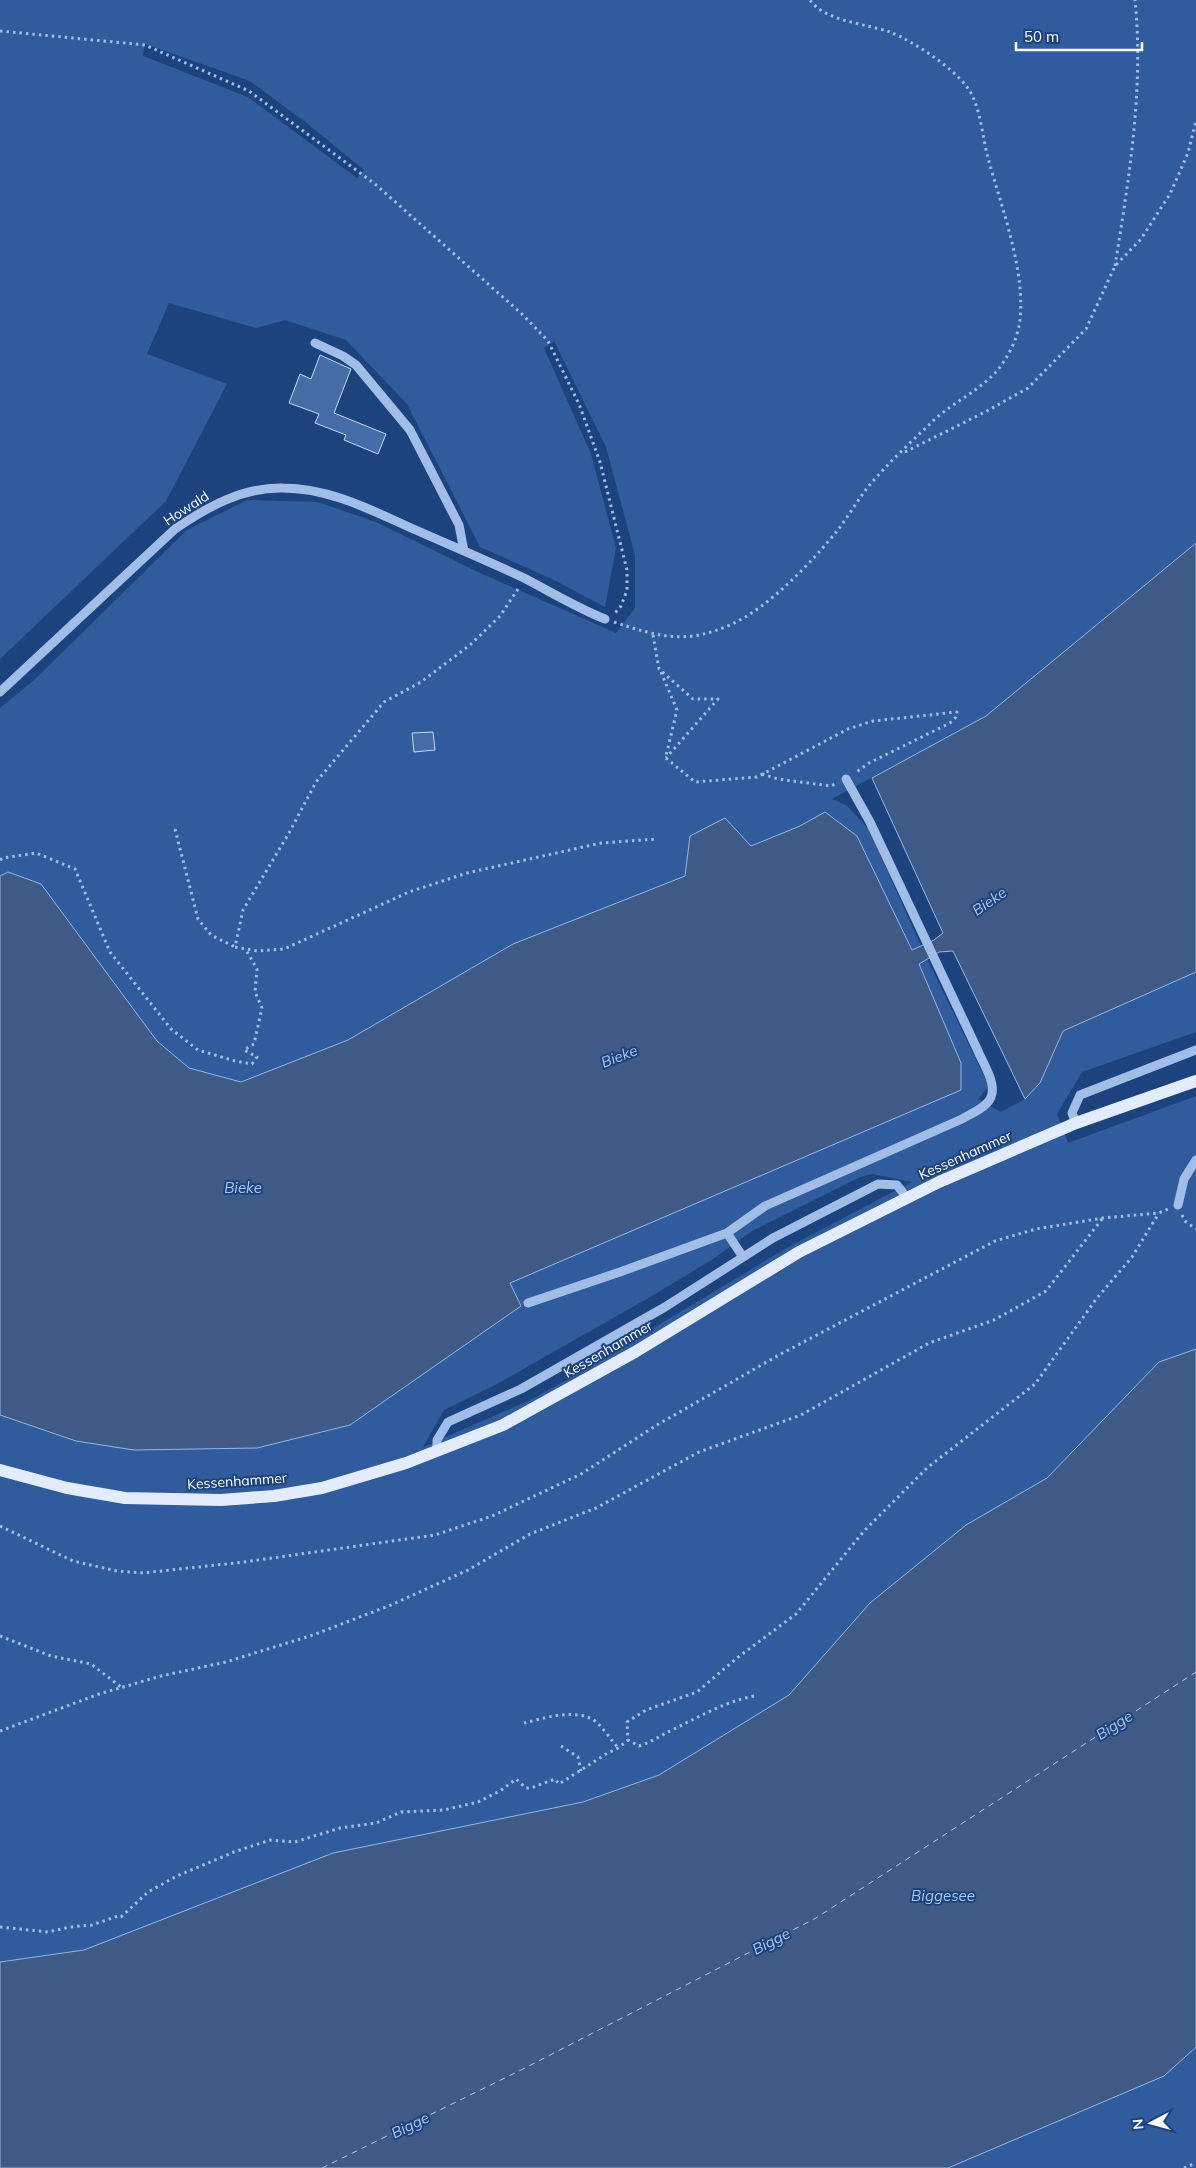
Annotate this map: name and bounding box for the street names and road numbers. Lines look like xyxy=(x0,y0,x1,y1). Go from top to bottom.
street label: Howald xyxy=(160,487,212,529)
street label: Kessenhammer xyxy=(916,1126,1015,1184)
street label: Kessenhammer xyxy=(560,1316,657,1382)
street label: Kessenhammer xyxy=(187,1468,288,1493)

